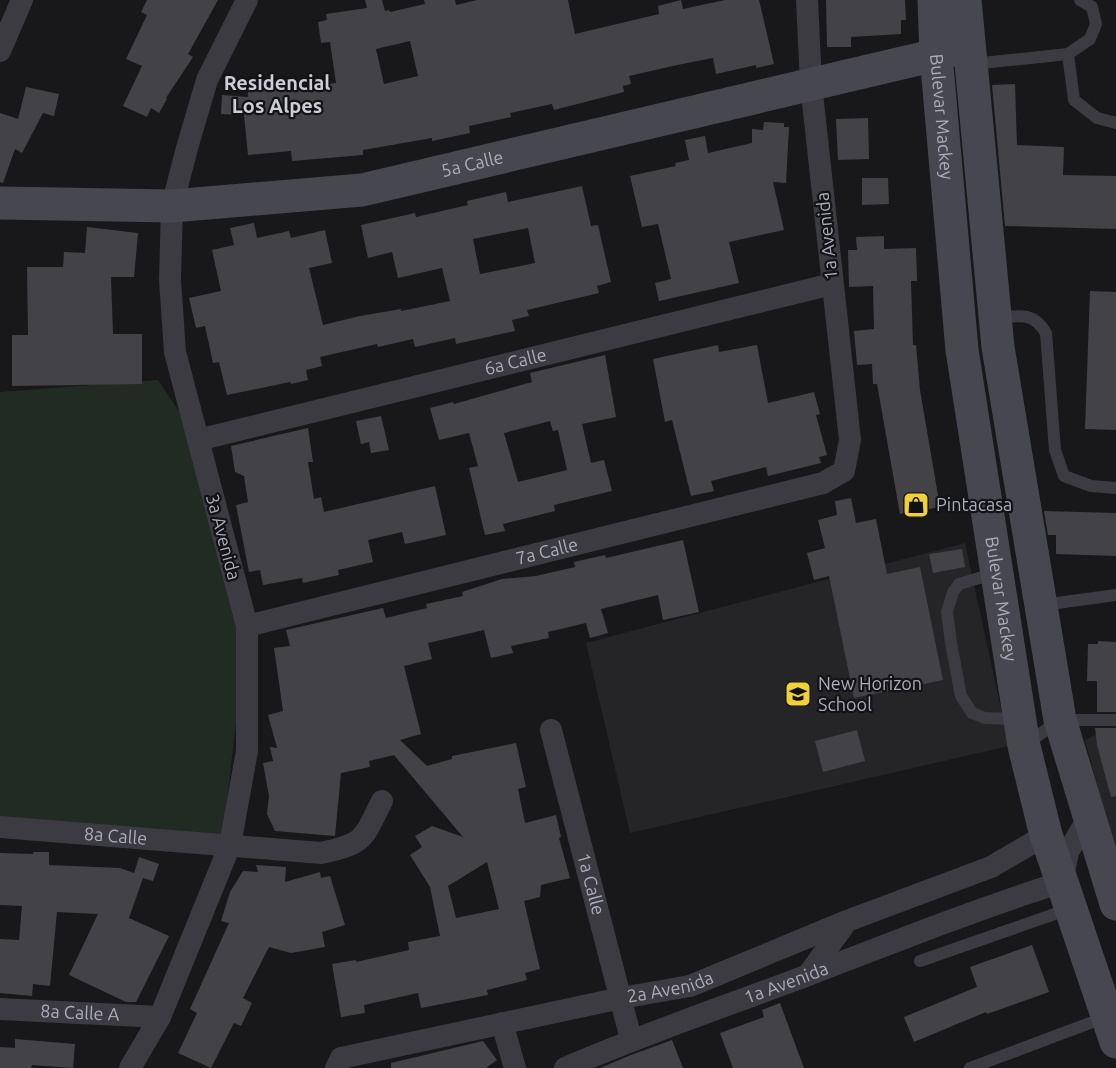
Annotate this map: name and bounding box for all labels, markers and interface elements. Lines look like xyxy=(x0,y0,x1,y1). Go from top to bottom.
street label: Bulevar Mackey xyxy=(927,53,958,181)
district label: Residencial Los Alpes xyxy=(224,71,330,117)
street label: 5a Calle xyxy=(439,146,505,180)
street label: 1a Avenida xyxy=(811,191,841,281)
street label: 6a Calle xyxy=(482,344,548,378)
shop icon: Pintacasa xyxy=(901,490,931,520)
street label: 3a Avenida xyxy=(203,492,245,582)
place label: Pintacasa xyxy=(936,494,1012,514)
street label: 7a Calle xyxy=(514,533,580,568)
street label: Bulevar Mackey xyxy=(982,535,1022,663)
place label: New Horizon School xyxy=(818,673,922,714)
school or university icon: New Horizon School xyxy=(783,679,813,709)
street label: 8a Calle xyxy=(83,823,148,848)
street label: 1a Calle xyxy=(574,851,609,917)
street label: 1a Avenida xyxy=(741,957,831,1007)
street label: 2a Avenida xyxy=(625,966,716,1006)
street label: 8a Calle A xyxy=(40,1000,120,1024)

